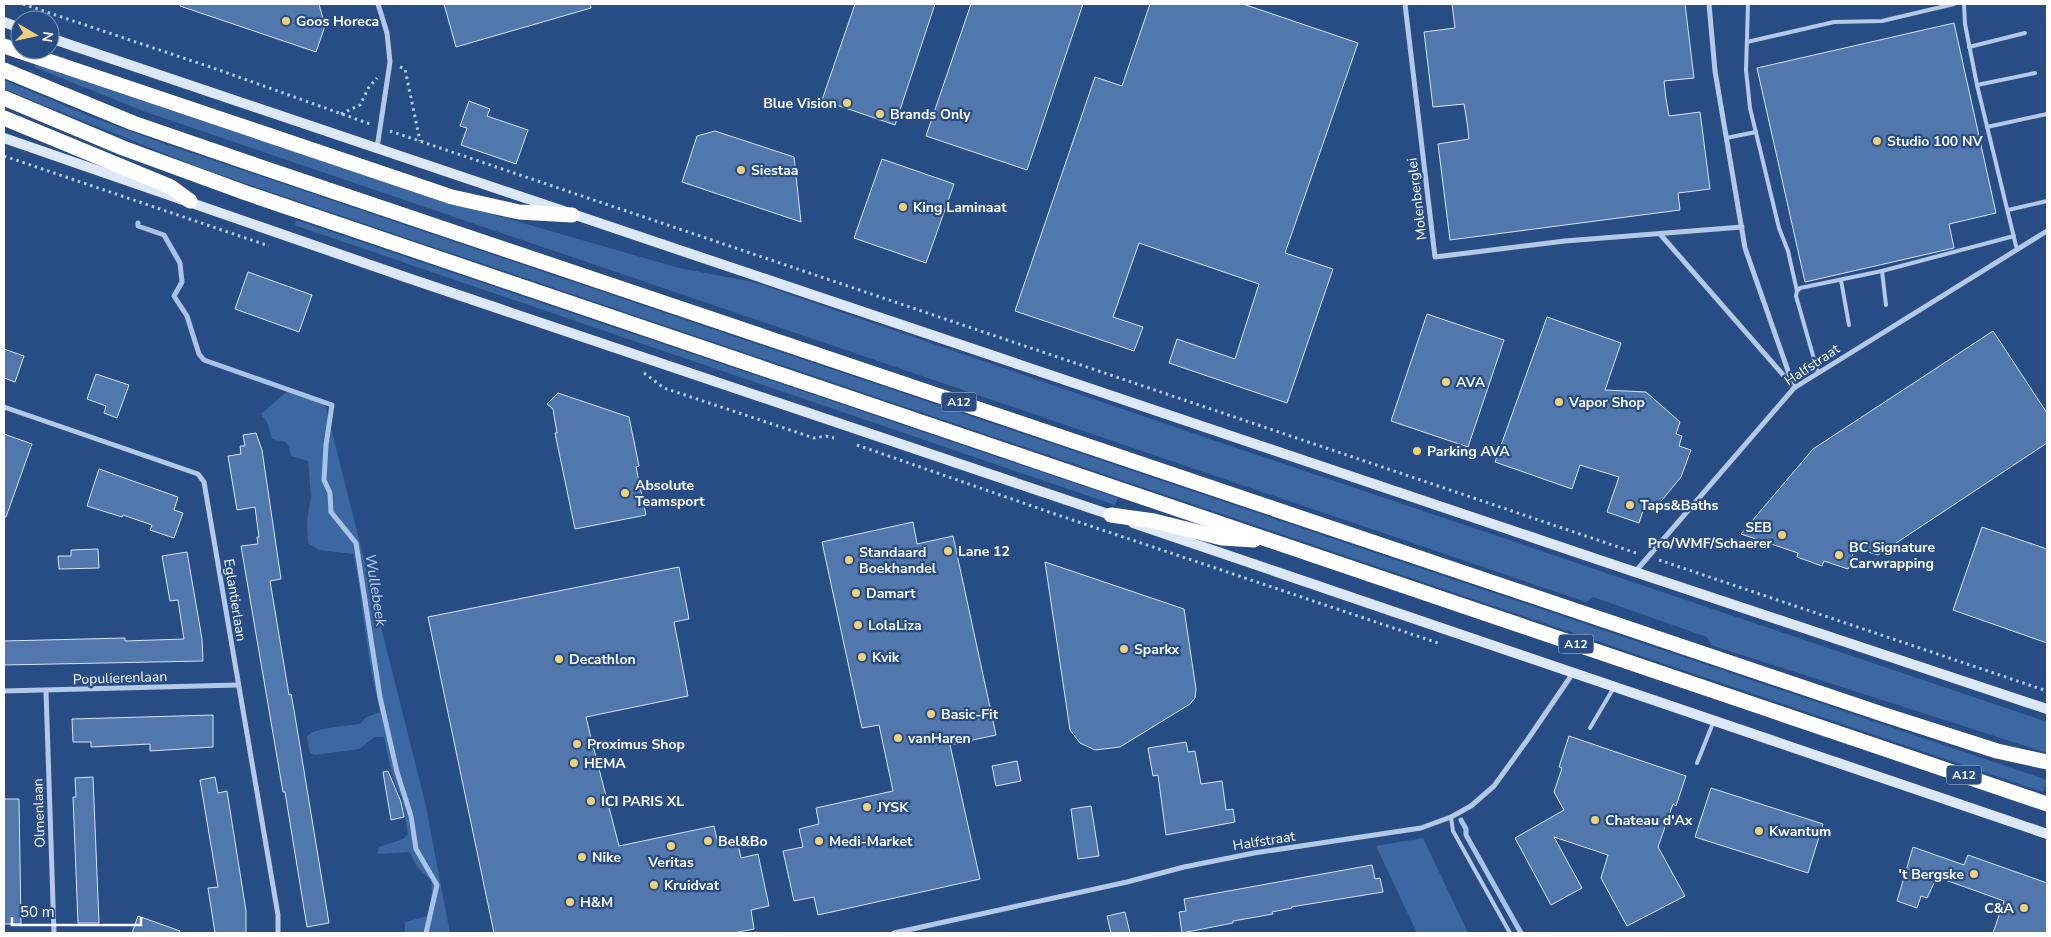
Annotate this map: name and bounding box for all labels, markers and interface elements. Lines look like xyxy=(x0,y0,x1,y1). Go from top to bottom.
north arrow xyxy=(10,10,60,60)
place label: Goos Horeca xyxy=(296,12,379,31)
marker: Goos Horeca xyxy=(280,15,292,27)
text: N xyxy=(37,30,58,44)
place label: Blue Vision xyxy=(763,94,837,113)
marker: Blue Vision xyxy=(841,97,853,109)
place label: Brands Only xyxy=(890,105,971,124)
marker: Brands Only xyxy=(874,108,886,120)
place label: Studio 100 NV xyxy=(1887,132,1984,151)
marker: Studio 100 NV xyxy=(1871,135,1883,147)
street label: Molenberglei xyxy=(1403,157,1431,241)
place label: Siestaa xyxy=(751,161,798,180)
marker: Siestaa xyxy=(735,164,747,176)
place label: King Laminaat xyxy=(913,198,1007,217)
marker: King Laminaat xyxy=(897,201,909,213)
street label: Halfstraat xyxy=(1781,339,1843,390)
place label: AVA xyxy=(1456,373,1486,392)
marker: AVA xyxy=(1440,376,1452,388)
road number: A12 xyxy=(942,392,976,412)
place label: Vapor Shop xyxy=(1568,393,1645,412)
marker: Vapor Shop xyxy=(1553,396,1565,408)
place label: Parking AVA xyxy=(1427,442,1510,461)
marker: Parking AVA xyxy=(1411,445,1423,457)
place label: Absolute Teamsport xyxy=(635,476,705,511)
marker: Absolute Teamsport xyxy=(619,487,631,499)
place label: Taps&Baths xyxy=(1640,496,1719,515)
marker: Taps&Baths xyxy=(1624,499,1636,511)
place label: SEB Pro/WMF/Schaerer xyxy=(1648,518,1773,553)
marker: SEB Pro/WMF/Schaerer xyxy=(1776,529,1788,541)
place label: BC Signature Carwrapping xyxy=(1849,538,1935,573)
place label: Lane 12 xyxy=(958,542,1010,561)
place label: Standaard Boekhandel xyxy=(859,543,937,578)
marker: Lane 12 xyxy=(942,545,954,557)
marker: BC Signature Carwrapping xyxy=(1833,549,1845,561)
water label: Wullebeek xyxy=(360,552,392,628)
marker: Standaard Boekhandel xyxy=(843,554,855,566)
street label: Eglantierlaan xyxy=(219,557,251,643)
place label: Damart xyxy=(866,584,916,603)
marker: Damart xyxy=(850,587,862,599)
place label: LolaLiza xyxy=(868,616,922,635)
marker: LolaLiza xyxy=(852,619,864,631)
road number: A12 xyxy=(1558,634,1594,654)
place label: Sparkx xyxy=(1134,640,1180,659)
marker: Sparkx xyxy=(1118,643,1130,655)
place label: Kvik xyxy=(872,648,900,667)
place label: Decathlon xyxy=(569,650,636,669)
marker: Kvik xyxy=(856,651,868,663)
marker: Decathlon xyxy=(553,653,565,665)
street label: Populierenlaan xyxy=(72,667,168,689)
place label: Basic-Fit xyxy=(941,705,999,724)
marker: Basic-Fit xyxy=(925,708,937,720)
place label: vanHaren xyxy=(907,729,971,748)
marker: vanHaren xyxy=(892,732,904,744)
place label: Proximus Shop xyxy=(587,735,685,754)
marker: Proximus Shop xyxy=(571,738,583,750)
place label: HEMA xyxy=(584,754,626,773)
marker: HEMA xyxy=(568,757,580,769)
road number: A12 xyxy=(1946,766,1982,784)
street label: Olmenlaan xyxy=(28,778,50,848)
place label: ICI PARIS XL xyxy=(601,792,684,811)
marker: ICI PARIS XL xyxy=(585,795,597,807)
place label: JYSK xyxy=(876,798,909,817)
marker: JYSK xyxy=(861,801,873,813)
place label: Chateau d'Ax xyxy=(1605,811,1693,830)
marker: Chateau d'Ax xyxy=(1589,814,1601,826)
place label: Kwantum xyxy=(1769,822,1831,841)
marker: Kwantum xyxy=(1753,825,1765,837)
street label: Halfstraat xyxy=(1231,827,1297,855)
place label: Bel&Bo xyxy=(718,832,768,851)
place label: Medi-Market xyxy=(829,832,913,851)
marker: Bel&Bo xyxy=(702,835,714,847)
marker: Medi-Market xyxy=(813,835,825,847)
marker: Veritas xyxy=(665,840,677,852)
place label: Nike xyxy=(592,848,621,867)
marker: Nike xyxy=(576,851,588,863)
place label: Veritas xyxy=(647,853,694,872)
place label: 't Bergske xyxy=(1899,865,1964,884)
marker: 't Bergske xyxy=(1968,868,1980,880)
place label: Kruidvat xyxy=(664,876,720,895)
marker: Kruidvat xyxy=(648,879,660,891)
place label: H&M xyxy=(580,893,613,912)
scale bar xyxy=(12,894,141,926)
marker: H&M xyxy=(564,896,576,908)
place label: C&A xyxy=(1984,899,2015,918)
text: 50 m xyxy=(20,902,55,922)
marker: C&A xyxy=(2018,902,2030,914)

